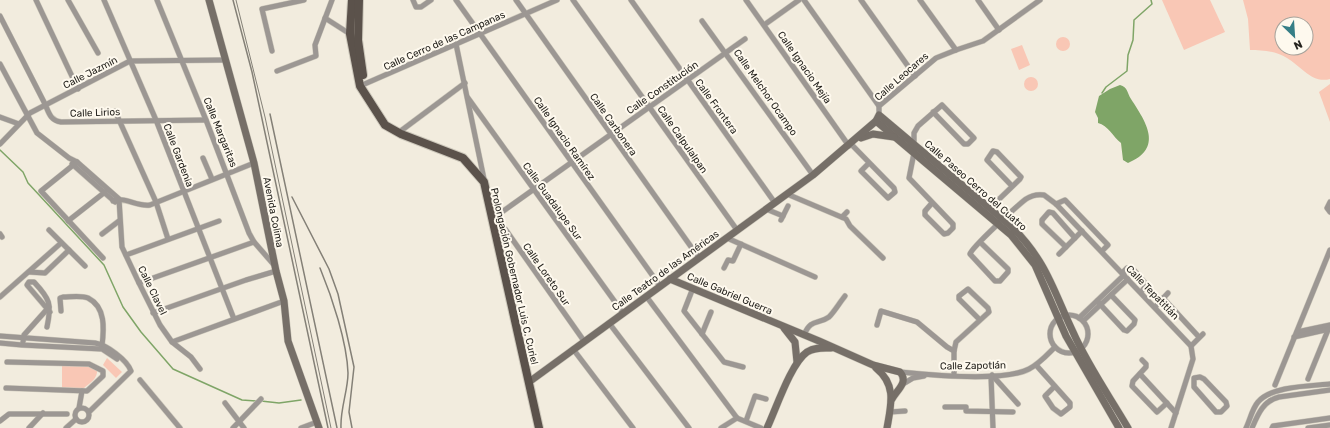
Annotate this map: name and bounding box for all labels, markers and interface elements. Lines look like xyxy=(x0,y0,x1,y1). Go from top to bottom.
street label: Calle Cerro de las Campanas xyxy=(382,9,507,73)
north arrow xyxy=(1274,16,1314,56)
street label: Calle Ignacio Mejía xyxy=(775,29,834,106)
text: N xyxy=(1292,37,1304,52)
street label: Calle Melchor Ocampo xyxy=(731,47,800,138)
street label: Calle Leocares xyxy=(872,50,931,103)
street label: Calle Jazmín xyxy=(61,54,120,92)
street label: Calle Constitución xyxy=(624,59,701,117)
street label: Calle Frontera xyxy=(692,77,740,136)
street label: Calle Carbonera xyxy=(587,91,639,158)
street label: Calle Ignacio Ramírez xyxy=(531,94,598,183)
street label: Calle Margaritas xyxy=(201,96,240,169)
street label: Calle Calpulalpan xyxy=(654,104,710,176)
street label: Calle Lirios xyxy=(70,106,120,120)
street label: Calle Gardenia xyxy=(161,122,196,189)
street label: Calle Paseo Cerro del Cuatro xyxy=(922,138,1029,234)
street label: Calle Guadalupe Sur xyxy=(520,160,585,243)
street label: Avenida Colima xyxy=(260,176,286,248)
street label: Prolongación Gobernador Luis C. Curiel xyxy=(488,187,540,366)
street label: Calle Teatro de las Américas xyxy=(610,228,721,314)
street label: Calle Loreto Sur xyxy=(520,241,572,308)
street label: Calle Tepatitlán xyxy=(1123,263,1181,322)
street label: Calle Clavel xyxy=(135,264,169,317)
street label: Calle Gabriel Guerra xyxy=(685,271,774,317)
street label: Calle Zapotlán xyxy=(940,359,1006,373)

